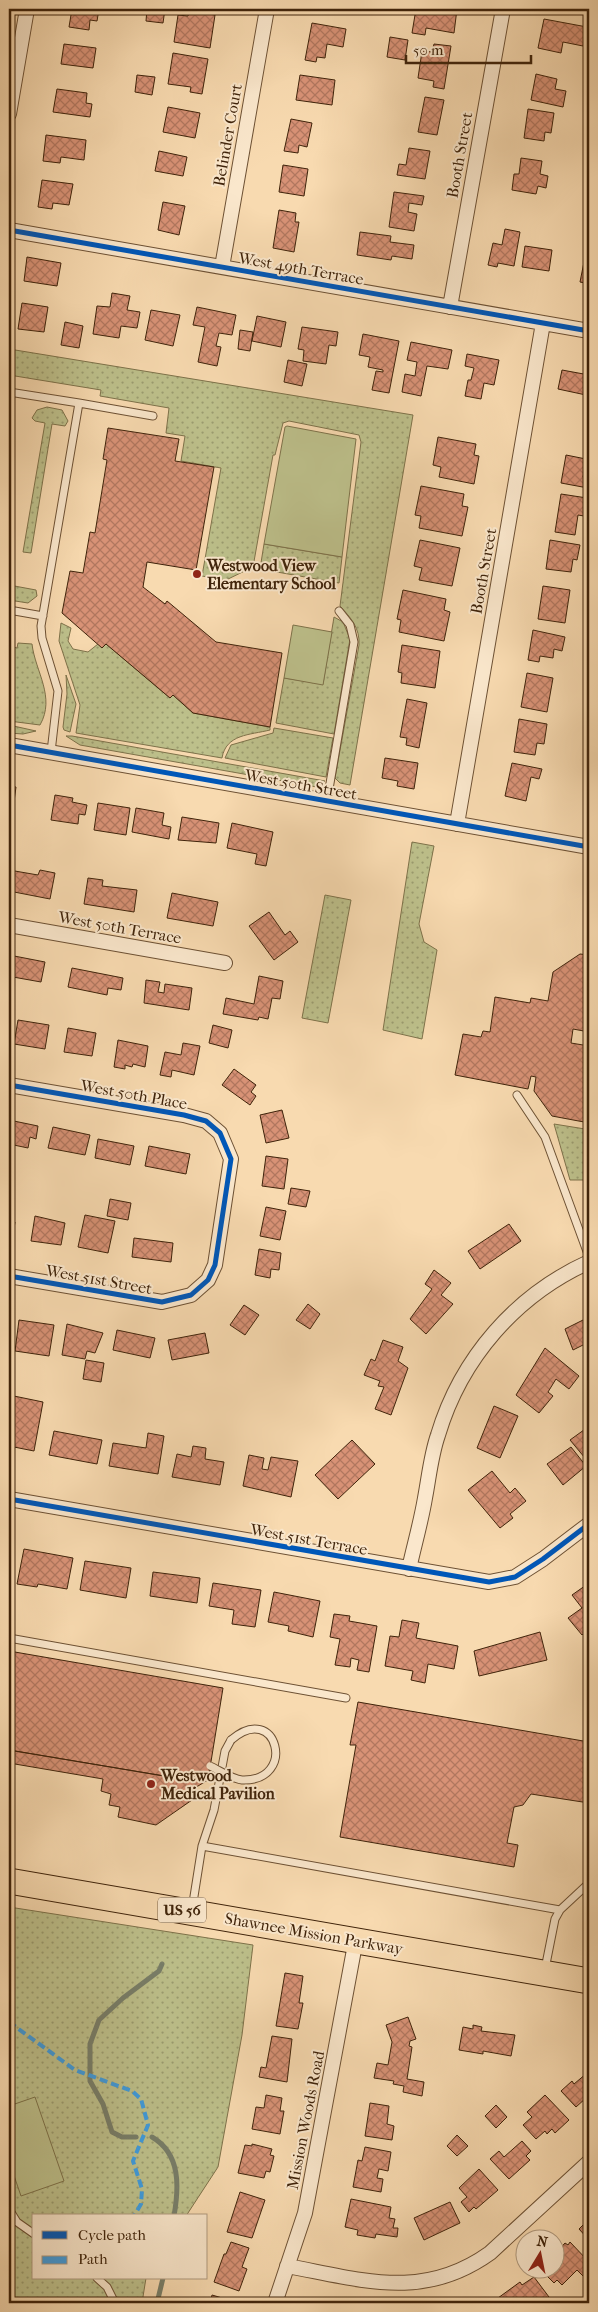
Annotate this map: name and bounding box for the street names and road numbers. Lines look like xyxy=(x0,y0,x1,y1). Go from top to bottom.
street label: Belinder Court xyxy=(209,82,246,188)
street label: Booth Street xyxy=(443,110,476,200)
street label: West 49th Terrace xyxy=(236,248,365,289)
street label: Booth Street xyxy=(467,526,500,616)
street label: West 50th Street xyxy=(242,765,359,804)
street label: West 50th Terrace xyxy=(56,907,183,948)
street label: West 50th Place xyxy=(78,1076,189,1113)
street label: West 51st Street xyxy=(43,1261,154,1298)
street label: West 51st Terrace xyxy=(248,1520,369,1559)
road number: US 56 xyxy=(158,1898,206,1922)
street label: Shawnee Mission Parkway xyxy=(223,1908,405,1959)
street label: Mission Woods Road xyxy=(283,2049,328,2191)

